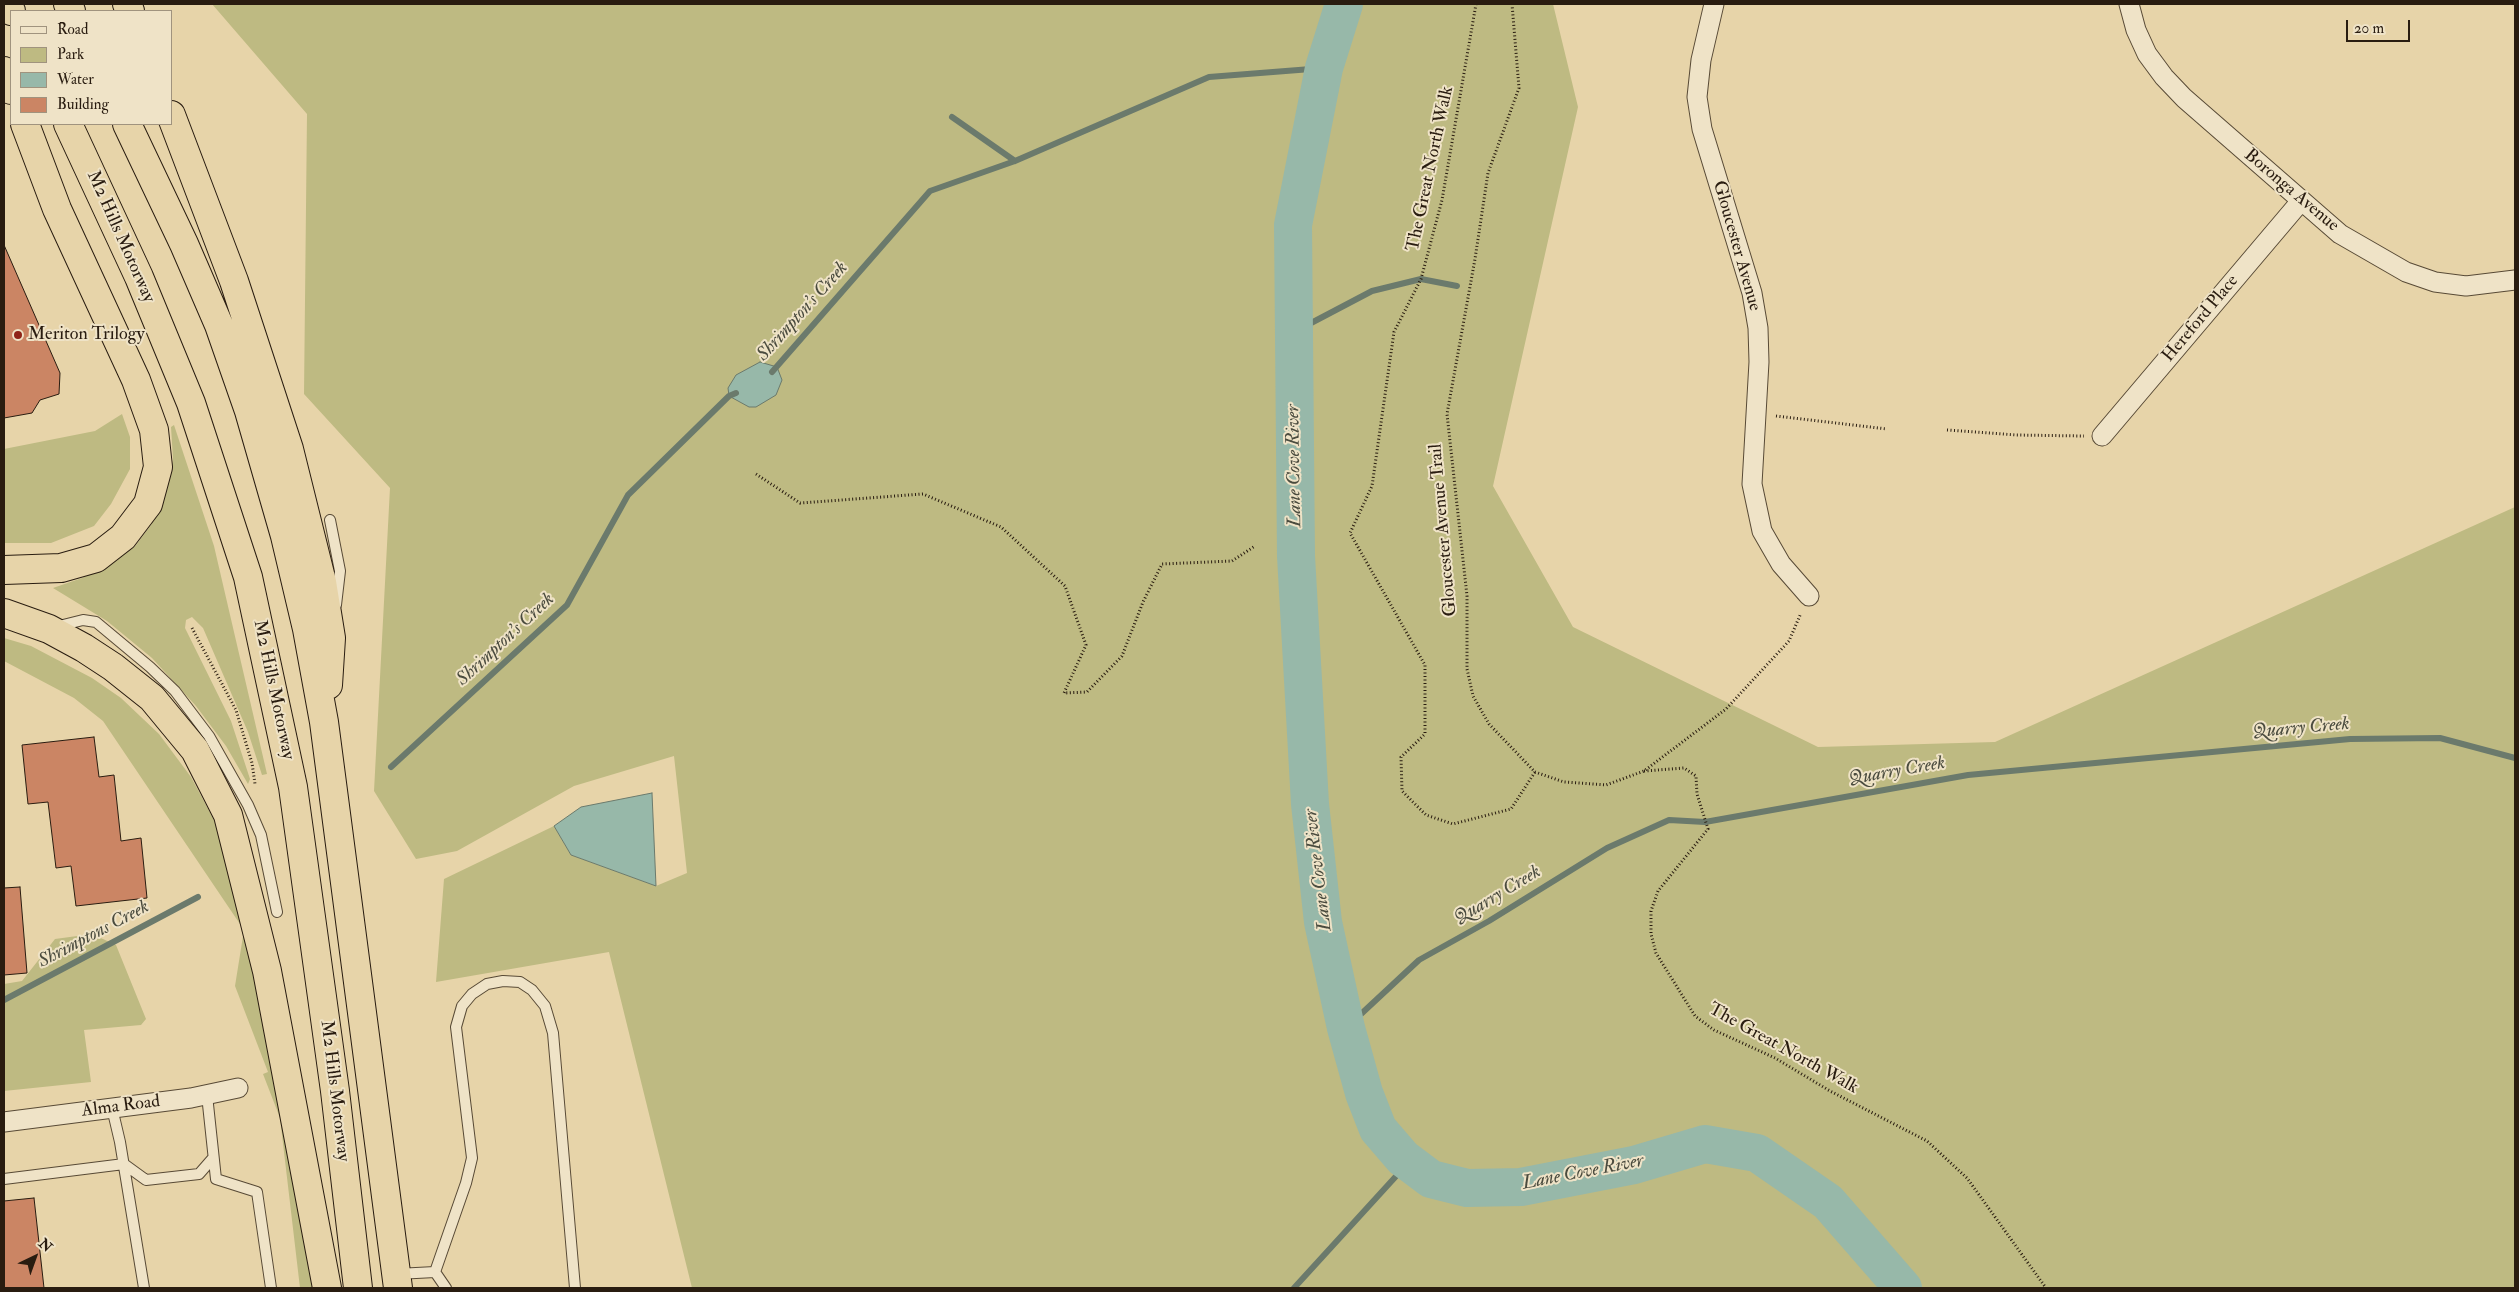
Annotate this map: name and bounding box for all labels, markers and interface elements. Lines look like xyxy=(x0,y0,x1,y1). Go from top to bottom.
legend xyxy=(10,10,172,125)
scale bar xyxy=(2349,10,2413,42)
text: 20 m xyxy=(2354,19,2384,38)
text: Road xyxy=(57,20,88,39)
text: Park xyxy=(57,45,84,64)
text: Water xyxy=(57,70,94,89)
street label: The Great North Walk xyxy=(1403,85,1459,253)
text: Building xyxy=(57,95,109,114)
street label: Boronga Avenue xyxy=(2239,145,2343,237)
street label: M2 Hills Motorway xyxy=(81,168,159,306)
street label: Gloucester Avenue xyxy=(1707,178,1765,314)
water label: Shrimpton's Creek xyxy=(752,258,854,366)
street label: Hereford Place xyxy=(2158,271,2244,367)
place label: Meriton Trilogy xyxy=(28,324,145,346)
marker: Meriton Trilogy xyxy=(12,329,24,341)
water label: Lane Cove River xyxy=(1283,404,1307,528)
street label: Gloucester Avenue Trail xyxy=(1426,443,1462,617)
water label: Shrimpton's Creek xyxy=(452,589,560,691)
street label: M2 Hills Motorway xyxy=(248,618,298,762)
water label: Quarry Creek xyxy=(2252,713,2350,745)
water label: Quarry Creek xyxy=(1847,752,1947,792)
water label: Lane Cove River xyxy=(1300,808,1338,932)
water label: Quarry Creek xyxy=(1450,861,1546,931)
water label: Shrimptons Creek xyxy=(35,896,153,974)
street label: The Great North Walk xyxy=(1704,999,1862,1099)
street label: M2 Hills Motorway xyxy=(315,1019,353,1163)
street label: Alma Road xyxy=(81,1091,161,1123)
water label: Lane Cove River xyxy=(1521,1150,1645,1196)
north arrow xyxy=(10,1232,60,1282)
text: N xyxy=(35,1235,56,1256)

